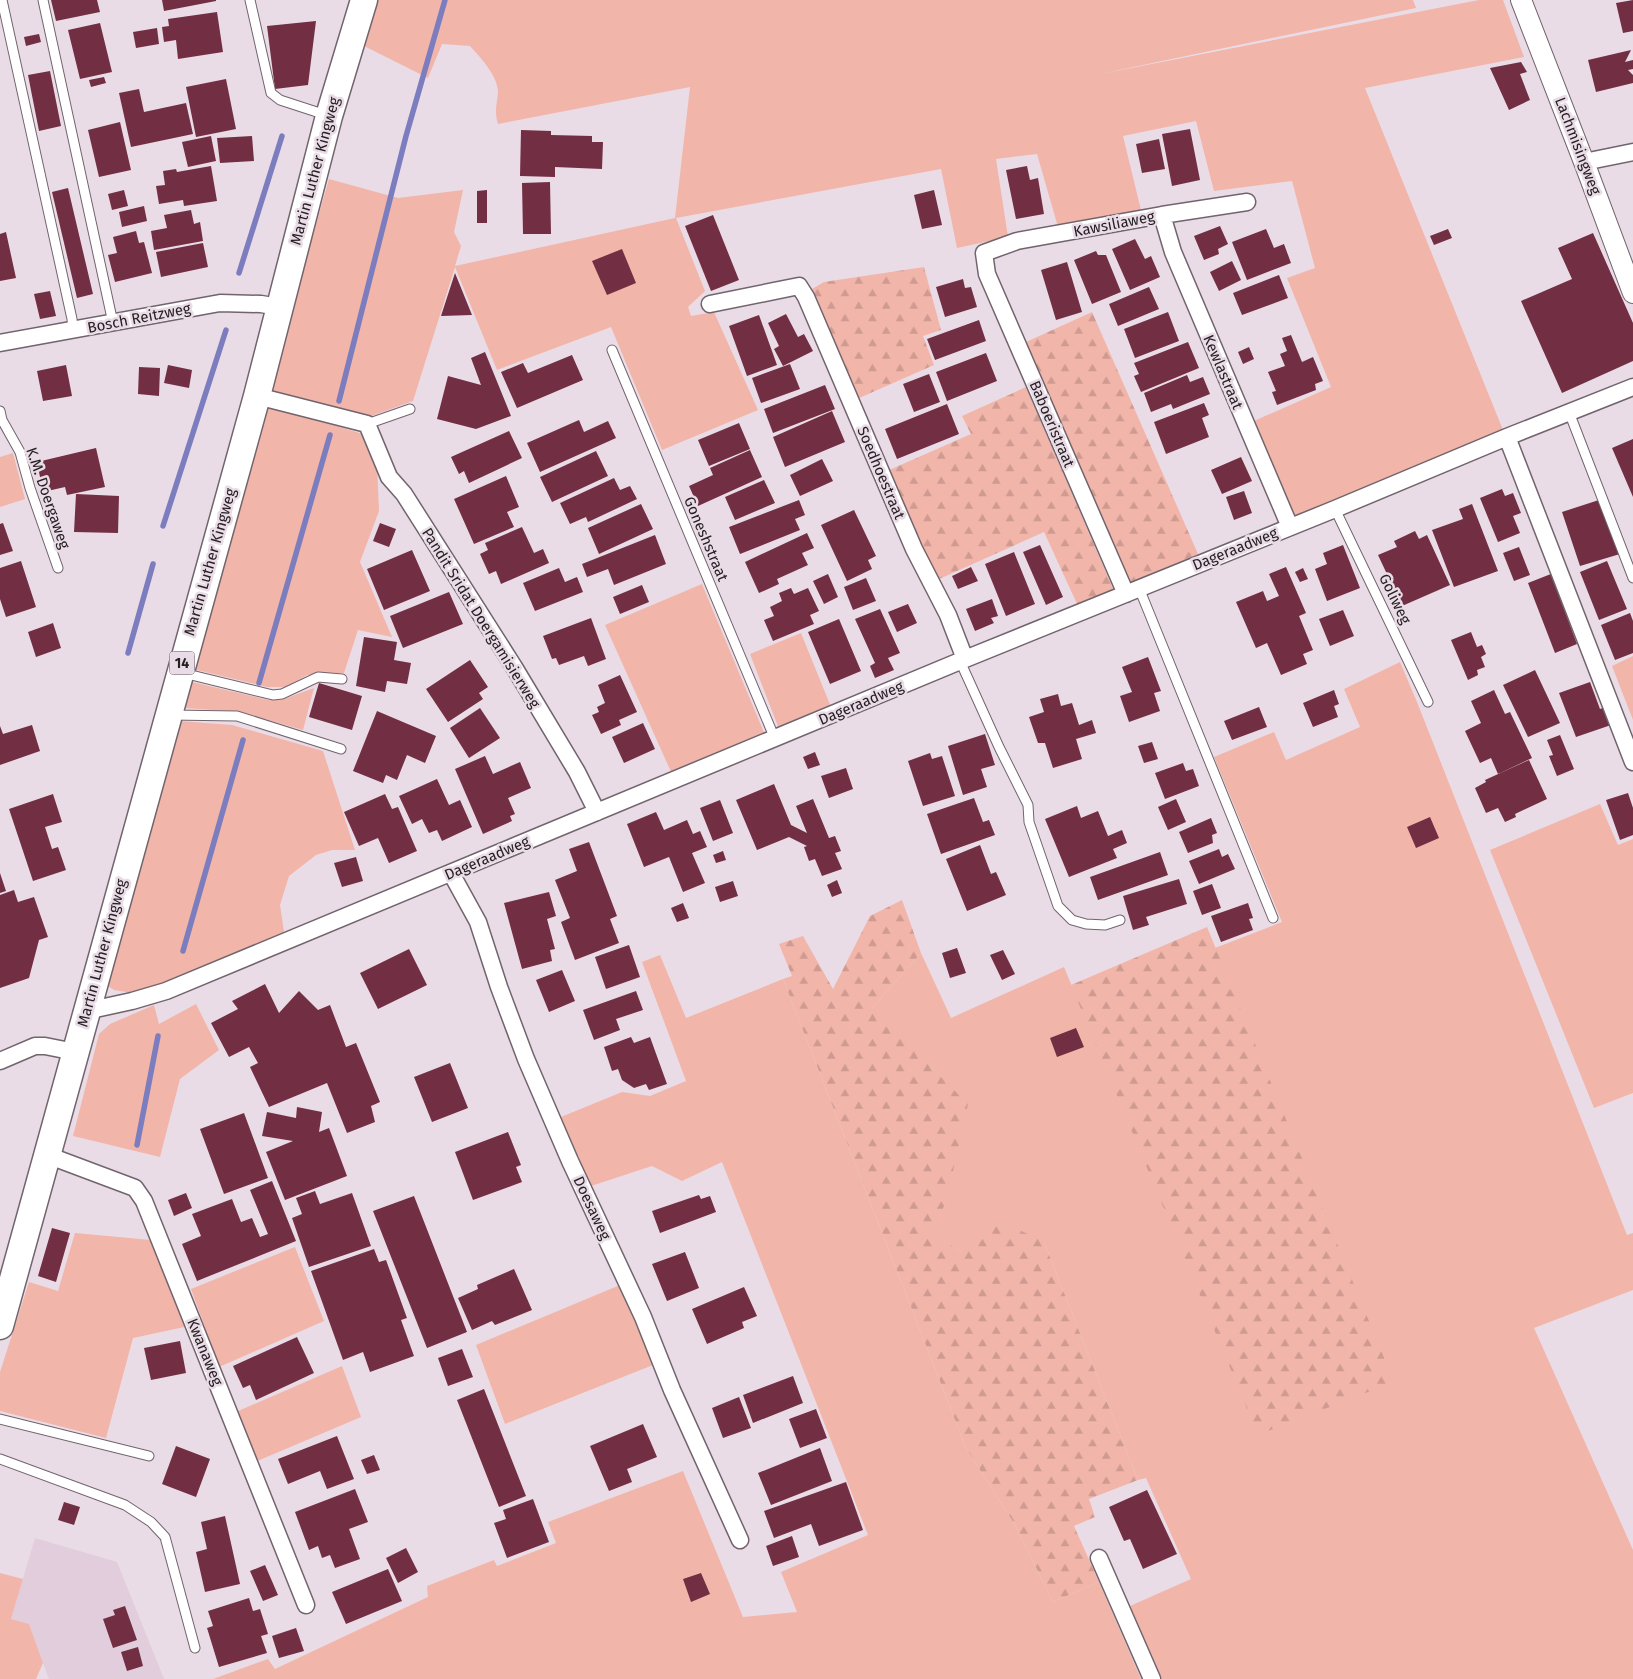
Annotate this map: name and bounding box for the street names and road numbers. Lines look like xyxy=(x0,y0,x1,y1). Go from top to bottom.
street label: Martin Luther Kingweg xyxy=(287,95,343,247)
street label: Lachmisingweg xyxy=(1551,95,1605,198)
street label: Kawsiliaweg xyxy=(1072,207,1156,241)
street label: Bosch Reitzweg xyxy=(86,299,192,337)
street label: Kewlastraat xyxy=(1199,332,1247,413)
street label: Baboeristraat xyxy=(1026,378,1079,471)
street label: Soedhoestraat xyxy=(853,424,909,523)
street label: K.M. Doergaweg xyxy=(22,445,74,551)
street label: Martin Luther Kingweg xyxy=(180,486,240,638)
street label: Goneshstraat xyxy=(680,494,732,585)
street label: Dageraadweg xyxy=(1190,524,1280,574)
street label: Pandit Sridat Doergamisierweg xyxy=(418,525,544,712)
street label: Goliweg xyxy=(1375,571,1415,627)
road number: 14 xyxy=(170,651,194,674)
street label: Dageraadweg xyxy=(816,677,906,729)
street label: Dageraadweg xyxy=(442,832,532,884)
street label: Martin Luther Kingweg xyxy=(74,877,130,1029)
street label: Doesaweg xyxy=(569,1173,615,1243)
street label: Kwanaweg xyxy=(183,1316,227,1389)

